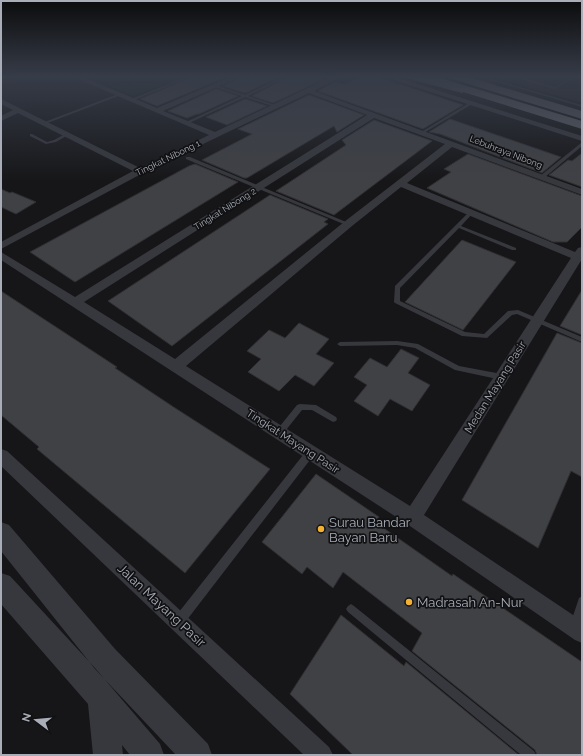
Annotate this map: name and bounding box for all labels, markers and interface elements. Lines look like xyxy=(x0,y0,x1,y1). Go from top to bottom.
street label: Lebuhraya Nibong xyxy=(468,134,544,170)
street label: Tingkat Nibong 1 xyxy=(134,138,202,178)
street label: Tingkat Nibong 2 xyxy=(192,186,258,232)
street label: Medan Mayang Pasir xyxy=(462,339,529,436)
street label: Tingkat Mayang Pasir xyxy=(244,407,342,476)
place label: Surau Bandar Bayan Baru xyxy=(329,515,411,545)
marker: Surau Bandar Bayan Baru xyxy=(316,524,326,534)
street label: Jalan Mayang Pasir xyxy=(115,561,209,650)
place label: Madrasah An-Nur xyxy=(417,595,524,610)
marker: Madrasah An-Nur xyxy=(404,597,414,607)
north arrow xyxy=(16,700,56,740)
text: N xyxy=(19,712,34,723)

